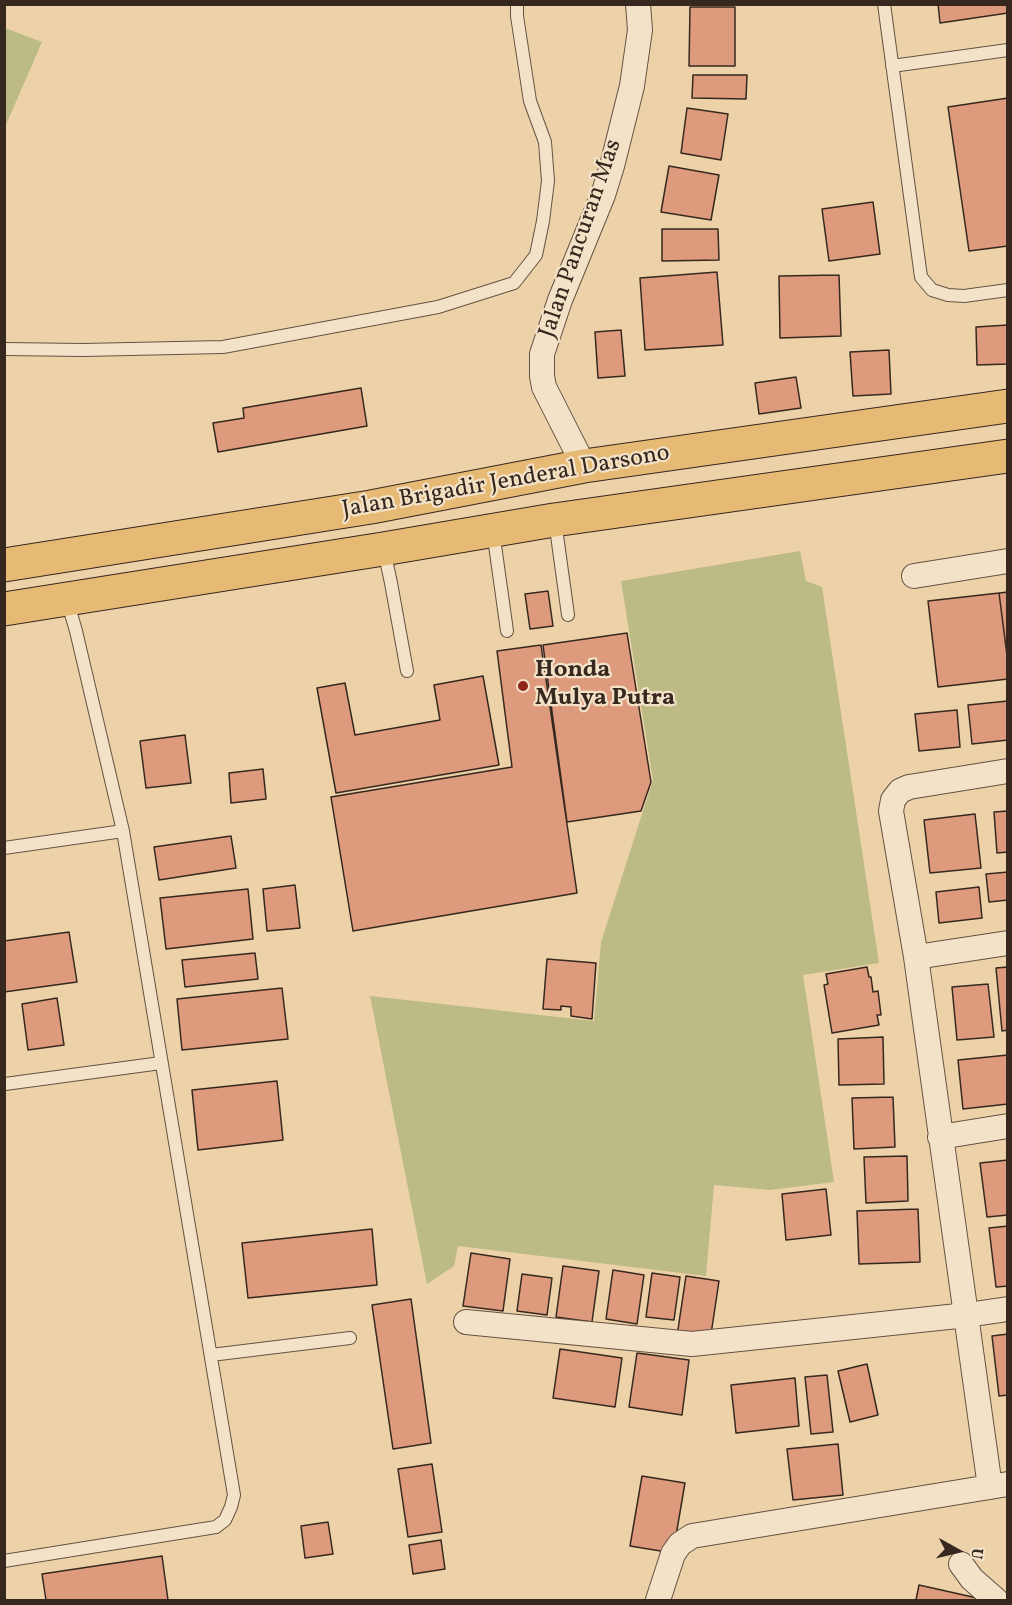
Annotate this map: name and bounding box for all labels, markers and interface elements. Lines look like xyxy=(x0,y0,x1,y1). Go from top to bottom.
street label: Jalan Pancuran Mas xyxy=(534,136,630,342)
street label: Jalan Brigadir Jenderal Darsono xyxy=(340,440,672,526)
place label: Honda Mulya Putra xyxy=(535,658,675,714)
marker: Honda Mulya Putra xyxy=(516,679,530,693)
north arrow xyxy=(928,1521,988,1581)
text: U xyxy=(964,1547,987,1560)

